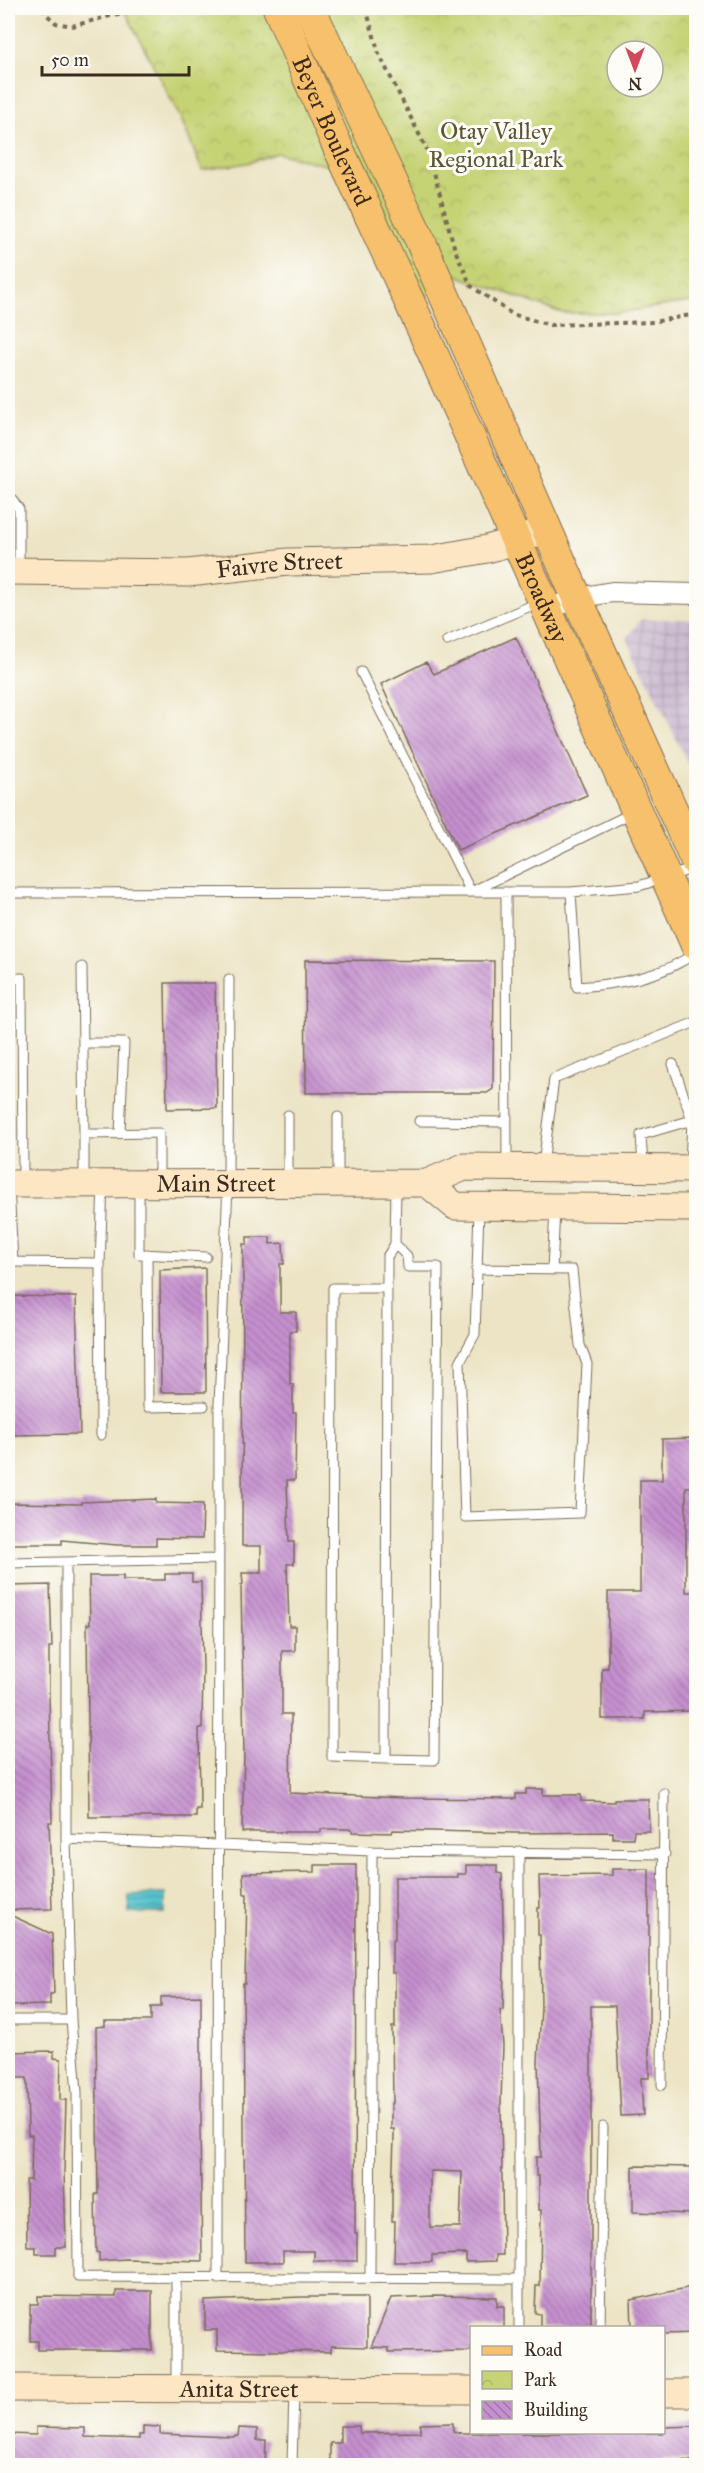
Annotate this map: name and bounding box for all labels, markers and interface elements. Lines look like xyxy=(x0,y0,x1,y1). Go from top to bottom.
scale bar xyxy=(42,39,189,77)
north arrow xyxy=(605,39,665,99)
text: 50 m xyxy=(51,49,89,71)
street label: Beyer Boulevard xyxy=(285,51,378,211)
text: N xyxy=(628,74,642,93)
park label: Otay Valley Regional Park xyxy=(429,116,564,174)
street label: Faivre Street xyxy=(215,546,344,585)
street label: Broadway xyxy=(508,548,575,648)
street label: Main Street xyxy=(156,1168,276,1199)
legend xyxy=(470,2326,665,2434)
text: Road xyxy=(524,2339,562,2361)
text: Park xyxy=(524,2369,557,2391)
street label: Anita Street xyxy=(178,2374,299,2404)
text: Building xyxy=(524,2399,588,2422)

